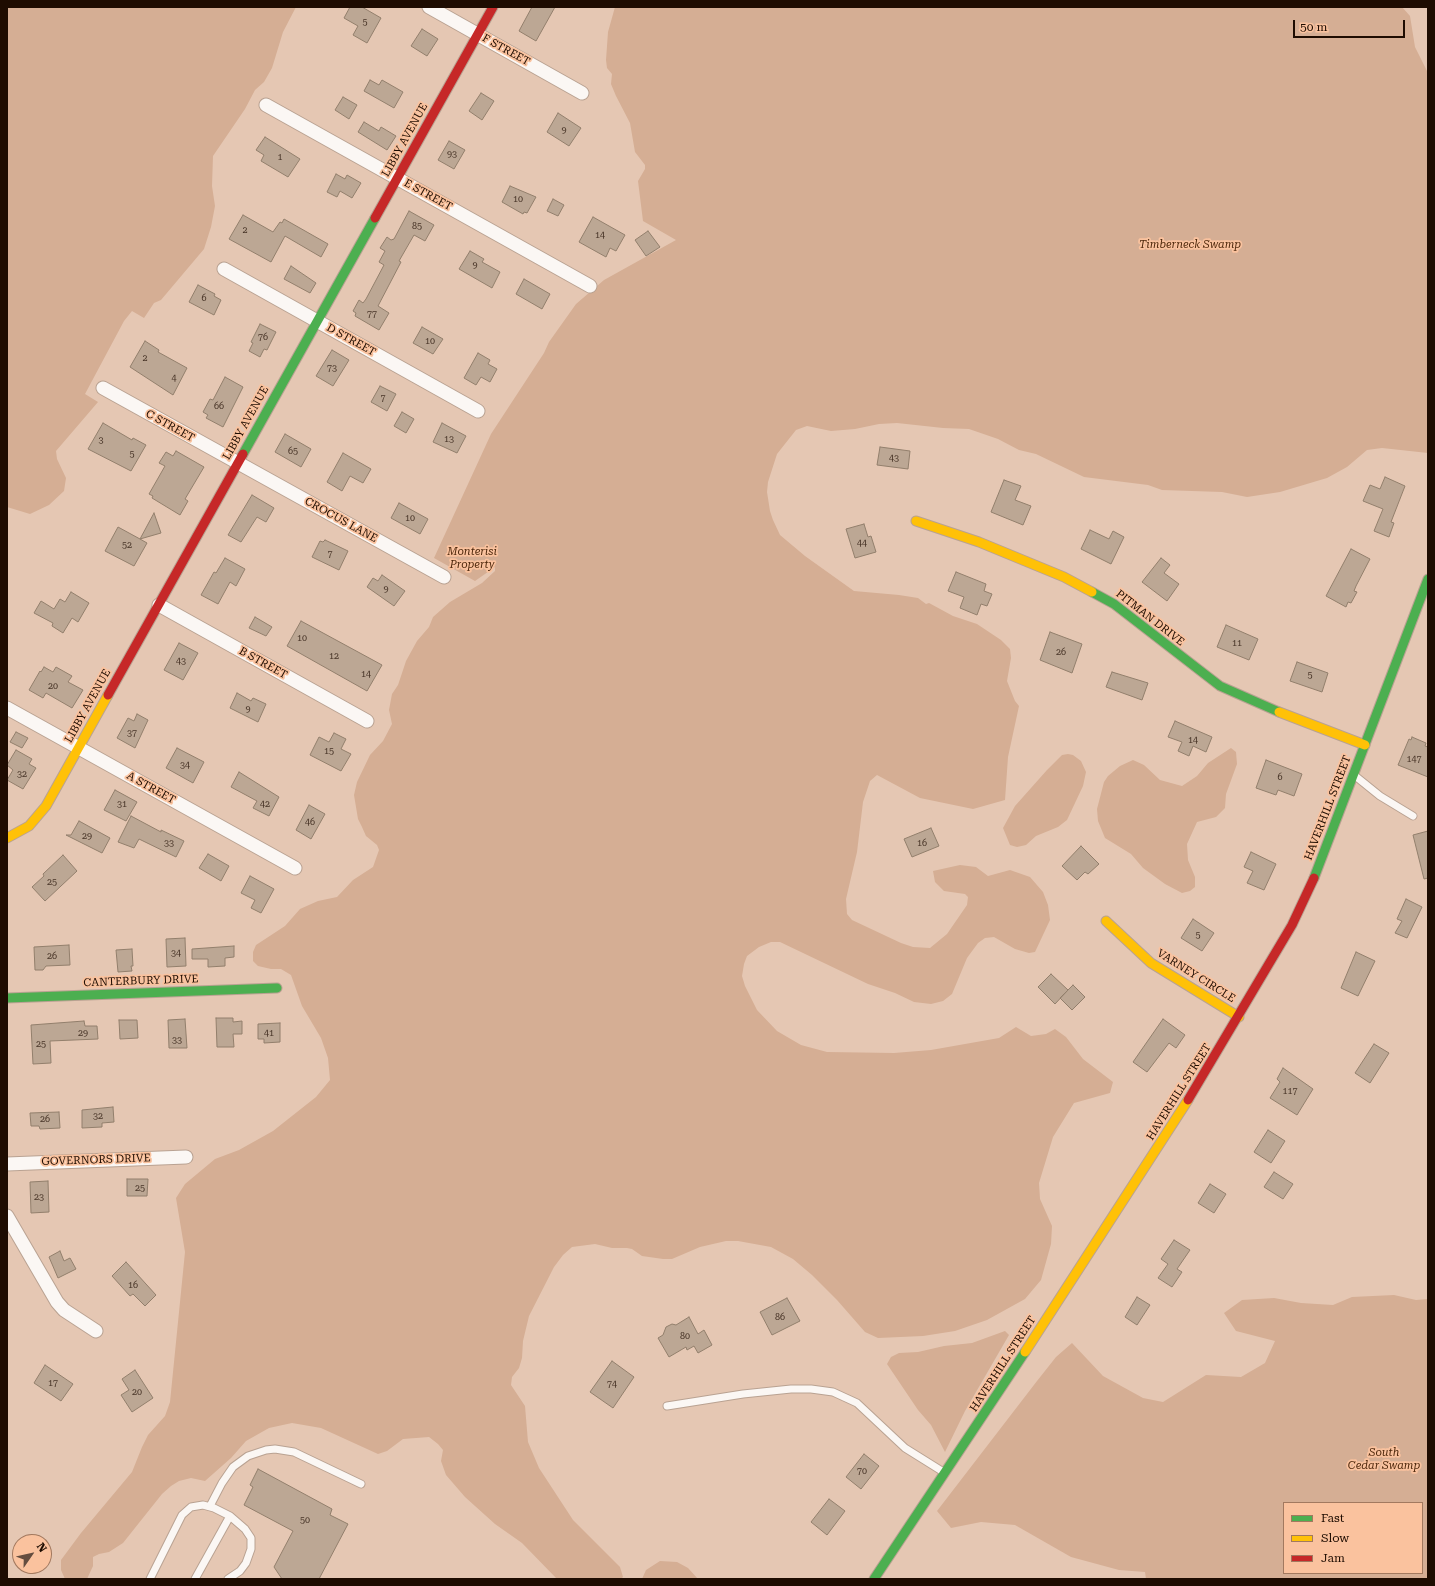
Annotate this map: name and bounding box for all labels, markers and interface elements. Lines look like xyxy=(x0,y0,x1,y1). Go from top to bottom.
scale bar xyxy=(1295,12,1407,38)
house number: 5 xyxy=(362,17,368,27)
text: 50 m xyxy=(1300,20,1327,34)
street label: F STREET xyxy=(480,32,532,68)
street label: LIBBY AVENUE xyxy=(379,101,431,179)
house number: 9 xyxy=(561,125,567,135)
house number: 93 xyxy=(447,149,457,159)
house number: 1 xyxy=(277,152,283,162)
street label: E STREET xyxy=(402,176,454,214)
house number: 10 xyxy=(513,194,523,204)
house number: 85 xyxy=(412,221,422,231)
house number: 2 xyxy=(242,225,248,235)
house number: 14 xyxy=(595,230,605,240)
park label: Timberneck Swamp xyxy=(1139,238,1241,252)
house number: 9 xyxy=(472,260,478,270)
house number: 6 xyxy=(201,293,207,303)
house number: 77 xyxy=(367,309,377,319)
street label: D STREET xyxy=(324,321,378,359)
house number: 76 xyxy=(258,332,268,342)
house number: 10 xyxy=(425,336,435,346)
house number: 2 xyxy=(142,353,148,363)
house number: 73 xyxy=(327,363,337,373)
house number: 4 xyxy=(171,373,177,383)
street label: LIBBY AVENUE xyxy=(220,384,272,462)
house number: 7 xyxy=(380,393,386,403)
house number: 66 xyxy=(214,401,224,411)
street label: C STREET xyxy=(143,407,197,445)
house number: 13 xyxy=(444,434,454,444)
house number: 3 xyxy=(98,435,104,445)
house number: 65 xyxy=(288,446,298,456)
house number: 5 xyxy=(129,449,135,459)
house number: 43 xyxy=(889,453,899,463)
street label: CROCUS LANE xyxy=(302,495,380,545)
house number: 10 xyxy=(405,513,415,523)
house number: 44 xyxy=(857,538,867,548)
house number: 52 xyxy=(122,540,132,550)
park label: Monterisi Property xyxy=(447,545,497,571)
house number: 7 xyxy=(327,549,333,559)
house number: 9 xyxy=(383,584,389,594)
street label: PITMAN DRIVE xyxy=(1113,587,1187,649)
house number: 10 xyxy=(297,633,307,643)
house number: 11 xyxy=(1232,638,1242,648)
street label: B STREET xyxy=(237,644,289,682)
house number: 26 xyxy=(1056,647,1066,657)
house number: 12 xyxy=(329,651,339,661)
house number: 43 xyxy=(176,656,186,666)
street label: LIBBY AVENUE xyxy=(62,667,114,745)
house number: 14 xyxy=(361,669,371,679)
house number: 5 xyxy=(1307,670,1313,680)
house number: 20 xyxy=(48,681,58,691)
house number: 9 xyxy=(245,704,251,714)
house number: 37 xyxy=(127,728,137,738)
house number: 14 xyxy=(1188,735,1198,745)
house number: 15 xyxy=(324,746,334,756)
street label: HAVERHILL STREET xyxy=(1302,754,1354,862)
house number: 147 xyxy=(1406,754,1422,764)
house number: 34 xyxy=(180,760,190,770)
house number: 32 xyxy=(17,769,27,779)
street label: A STREET xyxy=(124,769,178,807)
house number: 6 xyxy=(1277,772,1283,782)
house number: 31 xyxy=(117,799,127,809)
house number: 42 xyxy=(260,799,270,809)
house number: 46 xyxy=(305,817,315,827)
house number: 29 xyxy=(82,831,92,841)
house number: 33 xyxy=(164,838,174,848)
house number: 16 xyxy=(917,838,927,848)
house number: 25 xyxy=(47,877,57,887)
house number: 5 xyxy=(1195,930,1201,940)
street label: VARNEY CIRCLE xyxy=(1154,947,1238,1005)
house number: 34 xyxy=(171,948,181,958)
house number: 26 xyxy=(47,951,57,961)
street label: CANTERBURY DRIVE xyxy=(83,972,199,990)
house number: 29 xyxy=(78,1028,88,1038)
house number: 41 xyxy=(264,1028,274,1038)
house number: 33 xyxy=(172,1035,182,1045)
house number: 25 xyxy=(36,1039,46,1049)
street label: HAVERHILL STREET xyxy=(1144,1041,1214,1143)
house number: 117 xyxy=(1282,1086,1298,1096)
house number: 32 xyxy=(93,1111,103,1121)
house number: 26 xyxy=(40,1114,50,1124)
street label: GOVERNORS DRIVE xyxy=(41,1151,151,1169)
house number: 25 xyxy=(135,1183,145,1193)
house number: 23 xyxy=(34,1192,44,1202)
house number: 16 xyxy=(128,1280,138,1290)
house number: 86 xyxy=(775,1312,785,1322)
street label: HAVERHILL STREET xyxy=(967,1314,1039,1414)
house number: 80 xyxy=(680,1331,690,1341)
house number: 17 xyxy=(48,1378,58,1388)
house number: 74 xyxy=(607,1379,617,1389)
house number: 20 xyxy=(132,1387,142,1397)
park label: South Cedar Swamp xyxy=(1348,1446,1420,1472)
house number: 70 xyxy=(857,1466,867,1476)
legend xyxy=(1283,1502,1423,1574)
text: Fast xyxy=(1321,1511,1344,1525)
house number: 50 xyxy=(300,1515,310,1525)
text: Slow xyxy=(1321,1531,1349,1545)
north arrow xyxy=(12,1534,52,1574)
text: N xyxy=(34,1540,49,1555)
text: Jam xyxy=(1321,1551,1345,1565)

